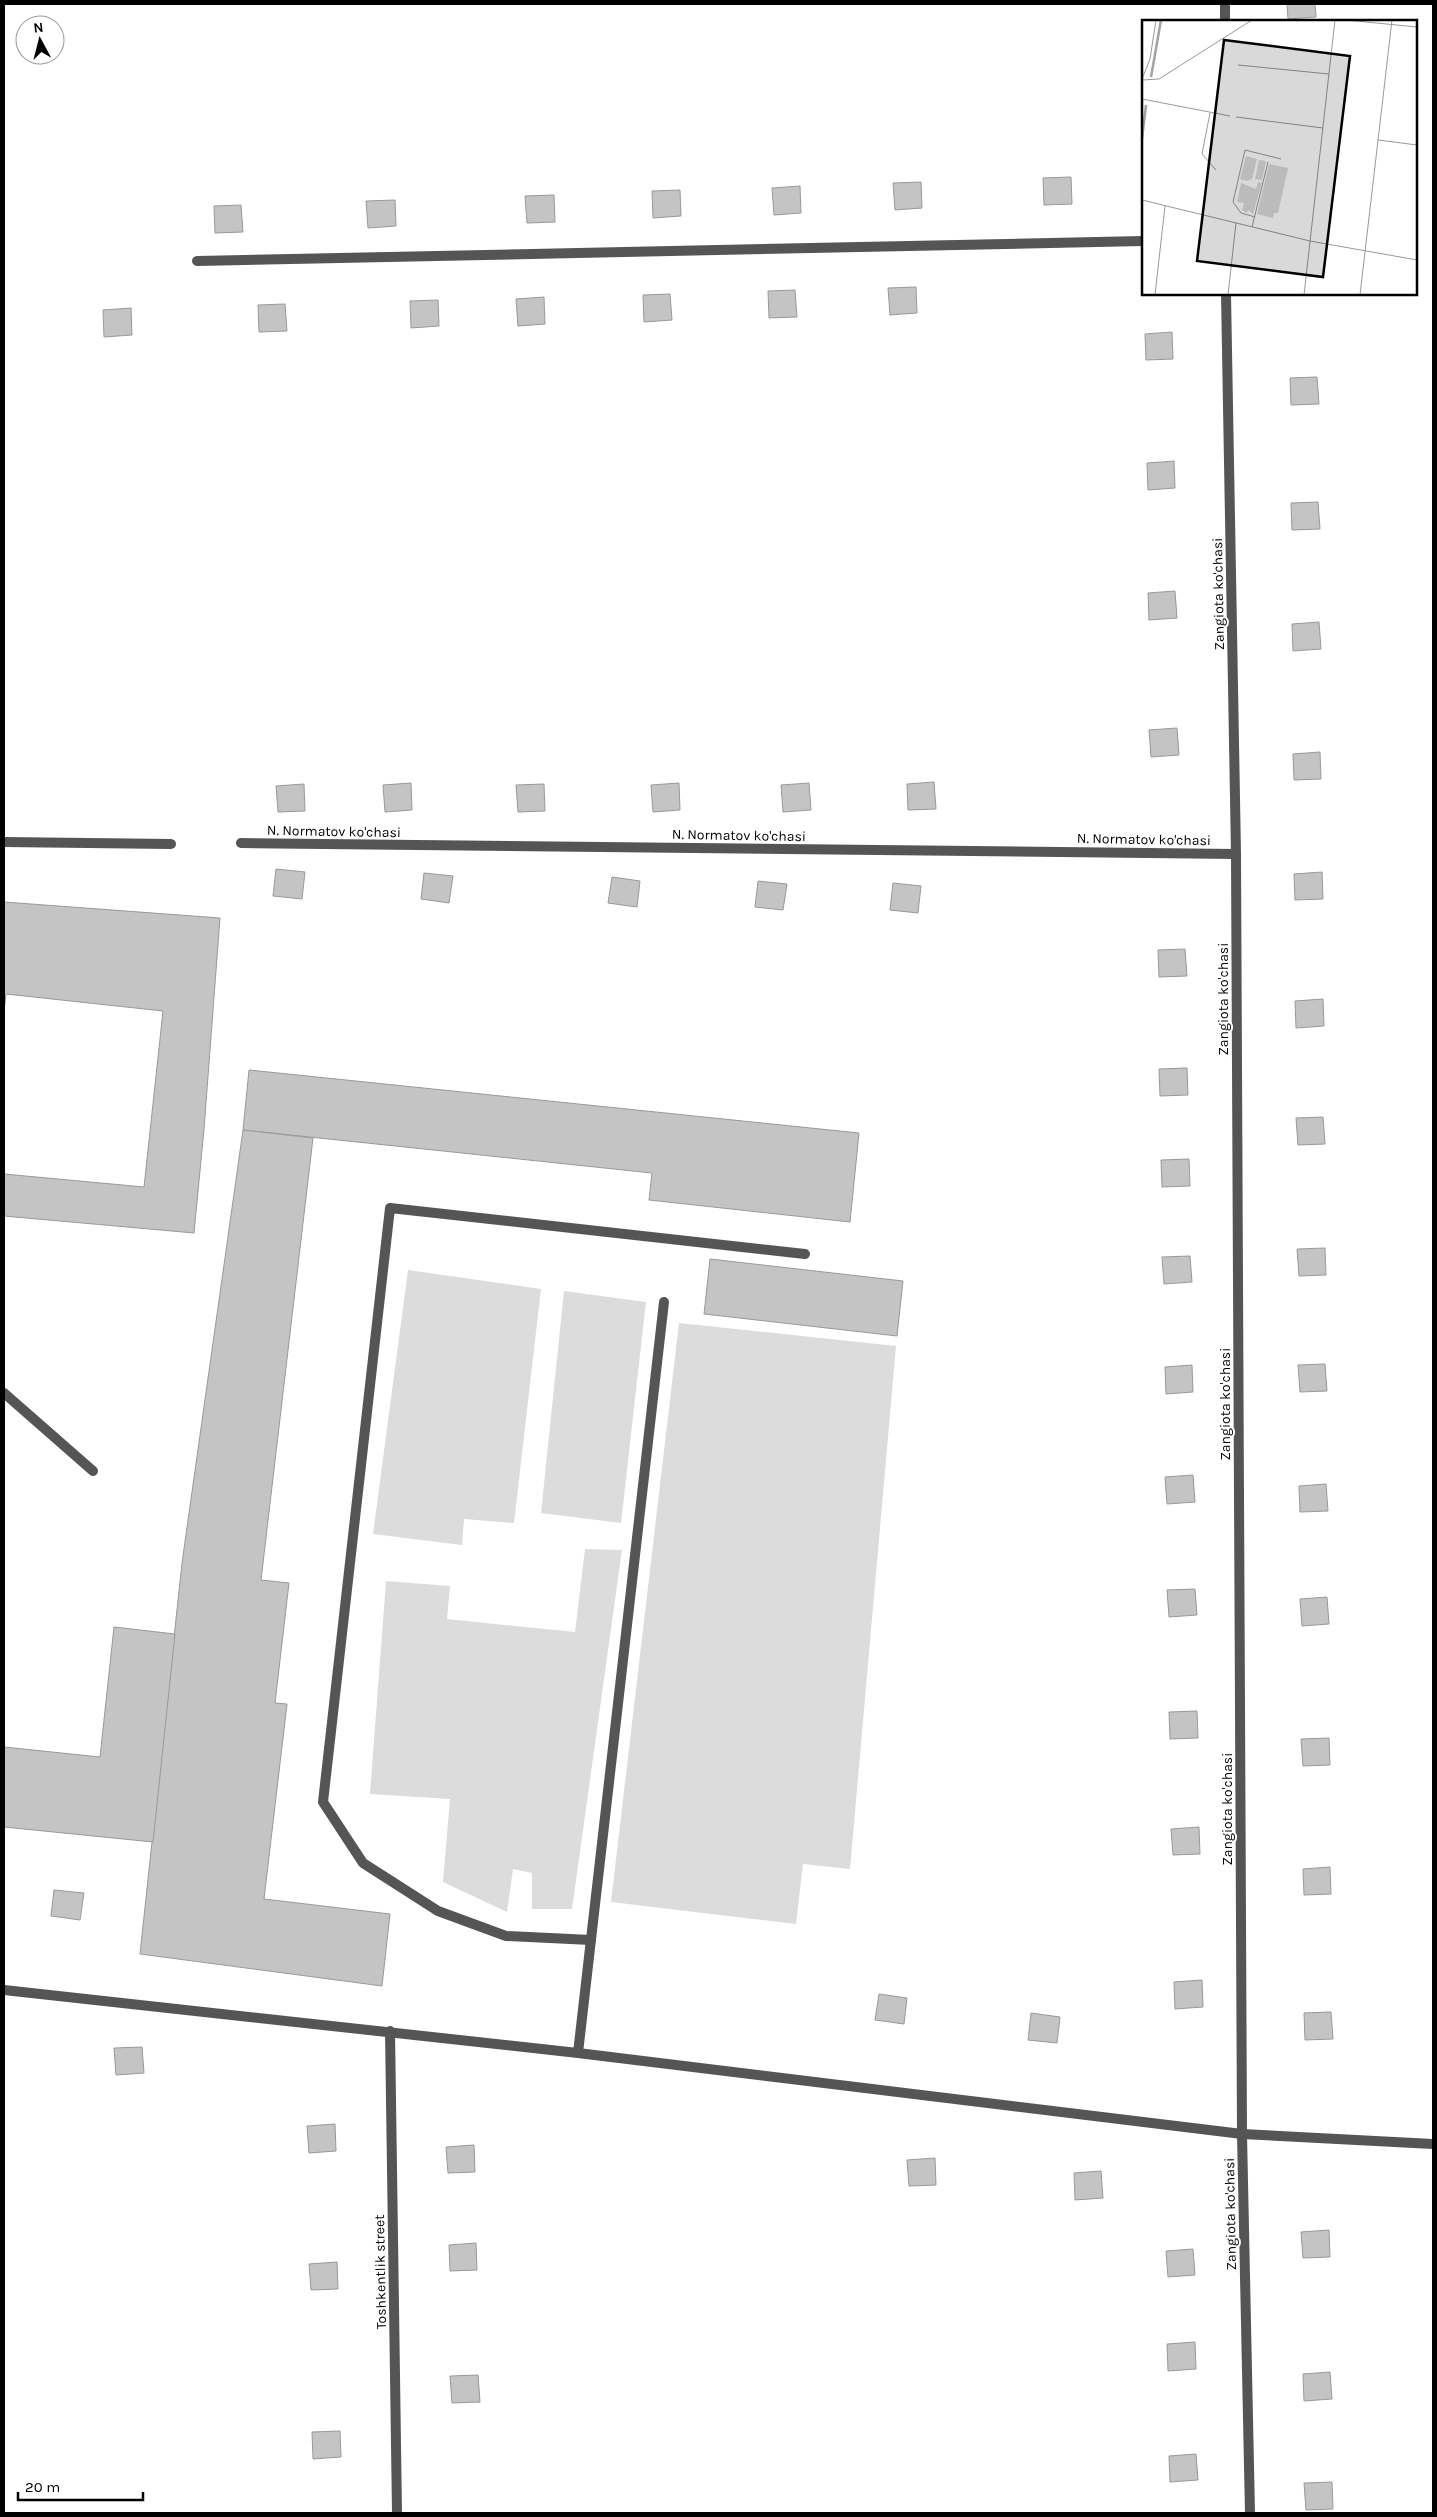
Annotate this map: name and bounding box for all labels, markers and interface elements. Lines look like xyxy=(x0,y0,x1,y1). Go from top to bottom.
north arrow xyxy=(15,15,65,65)
text: N xyxy=(32,19,44,37)
inset map xyxy=(1142,20,1417,295)
street label: Zangiota ko'chasi xyxy=(1209,537,1228,651)
street label: N. Normatov ko'chasi xyxy=(267,822,401,841)
street label: N. Normatov ko'chasi xyxy=(672,826,806,845)
street label: N. Normatov ko'chasi xyxy=(1077,830,1211,849)
street label: Zangiota ko'chasi xyxy=(1215,943,1232,1055)
street label: Zangiota ko'chasi xyxy=(1217,1348,1234,1460)
street label: Zangiota ko'chasi xyxy=(1219,1753,1236,1865)
street label: Zangiota ko'chasi xyxy=(1221,2157,1240,2271)
street label: Toshkentlik street xyxy=(371,2214,390,2330)
scale bar xyxy=(18,2470,142,2502)
text: 20 m xyxy=(25,2478,60,2496)

